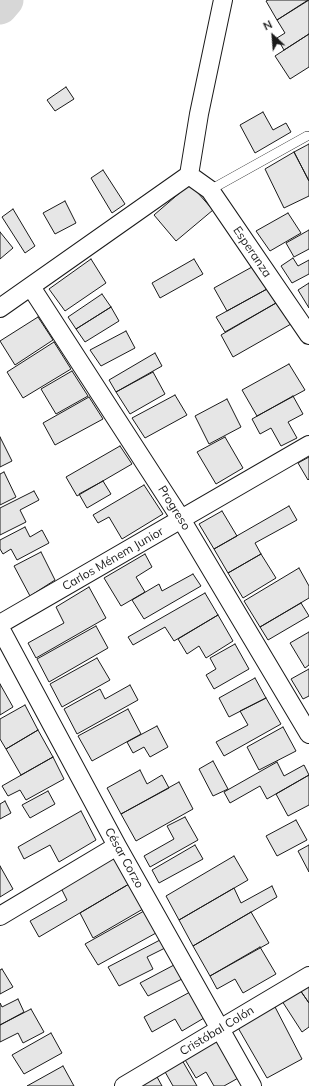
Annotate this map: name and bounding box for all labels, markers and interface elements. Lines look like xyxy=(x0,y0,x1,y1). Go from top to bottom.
north arrow xyxy=(253,16,293,56)
text: N xyxy=(261,17,275,33)
street label: Esperanza xyxy=(230,224,274,280)
street label: Progreso xyxy=(155,483,193,533)
street label: Carlos Ménem Junior xyxy=(60,524,166,594)
street label: César Corzo xyxy=(101,825,147,891)
street label: Cristóbal Colón xyxy=(177,1003,257,1059)

